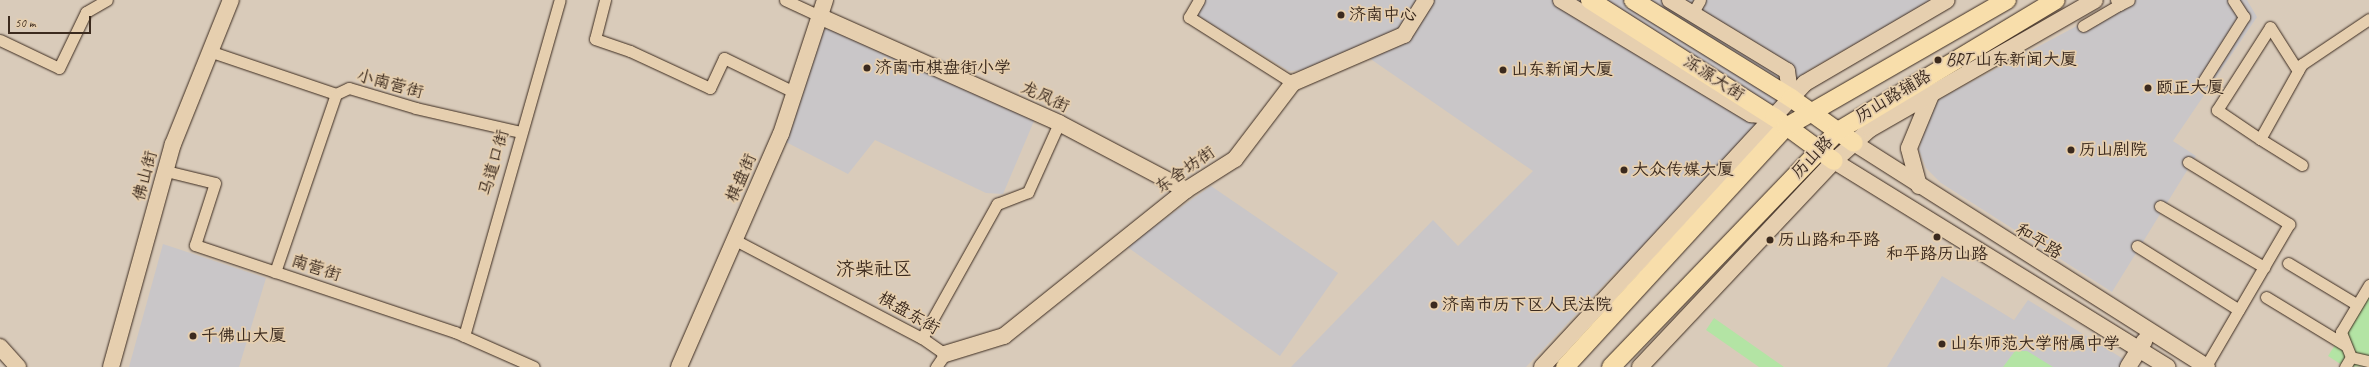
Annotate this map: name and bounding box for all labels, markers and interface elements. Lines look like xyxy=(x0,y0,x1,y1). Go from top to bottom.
place label: 济南中心 xyxy=(1349,5,1417,25)
scale bar xyxy=(10,8,93,34)
marker: 济南中心 xyxy=(1336,10,1346,20)
text: 50 m xyxy=(15,15,35,31)
place label: BRT 山东新闻大厦 xyxy=(1946,50,2077,70)
street label: 泺源大街 xyxy=(1680,51,1748,105)
marker: BRT 山东新闻大厦 xyxy=(1933,55,1943,65)
place label: 济南市棋盘街小学 xyxy=(875,58,1011,78)
place label: 山东新闻大厦 xyxy=(1511,60,1613,80)
marker: 济南市棋盘街小学 xyxy=(862,63,872,73)
street label: 小南营街 xyxy=(355,65,425,103)
marker: 山东新闻大厦 xyxy=(1498,65,1508,75)
street label: 历山路辅路 xyxy=(1851,65,1935,127)
street label: 龙凤街 xyxy=(1018,77,1072,117)
place label: 颐正大厦 xyxy=(2156,78,2224,98)
marker: 颐正大厦 xyxy=(2143,83,2153,93)
street label: 马道口街 xyxy=(475,128,513,198)
street label: 历山路 xyxy=(1787,132,1837,182)
place label: 历山剧院 xyxy=(2079,140,2147,160)
street label: 东舍坊街 xyxy=(1151,142,1219,198)
marker: 历山剧院 xyxy=(2066,145,2076,155)
street label: 佛山街 xyxy=(129,149,161,203)
street label: 棋盘街 xyxy=(721,151,761,205)
place label: 大众传媒大厦 xyxy=(1632,160,1734,180)
marker: 大众传媒大厦 xyxy=(1619,165,1629,175)
street label: 和平路 xyxy=(2012,219,2066,263)
place label: 历山路和平路 xyxy=(1778,230,1880,250)
marker: 和平路历山路 xyxy=(1932,232,1942,242)
marker: 历山路和平路 xyxy=(1765,235,1775,245)
place label: 和平路历山路 xyxy=(1886,244,1988,264)
street label: 南营街 xyxy=(289,250,343,286)
district label: 济柴社区 xyxy=(836,259,912,281)
street label: 棋盘东街 xyxy=(874,287,944,339)
place label: 济南市历下区人民法院 xyxy=(1442,295,1612,315)
marker: 济南市历下区人民法院 xyxy=(1429,300,1439,310)
place label: 千佛山大厦 xyxy=(201,326,286,346)
marker: 千佛山大厦 xyxy=(188,331,198,341)
place label: 山东师范大学附属中学 xyxy=(1950,334,2120,354)
marker: 山东师范大学附属中学 xyxy=(1937,339,1947,349)

